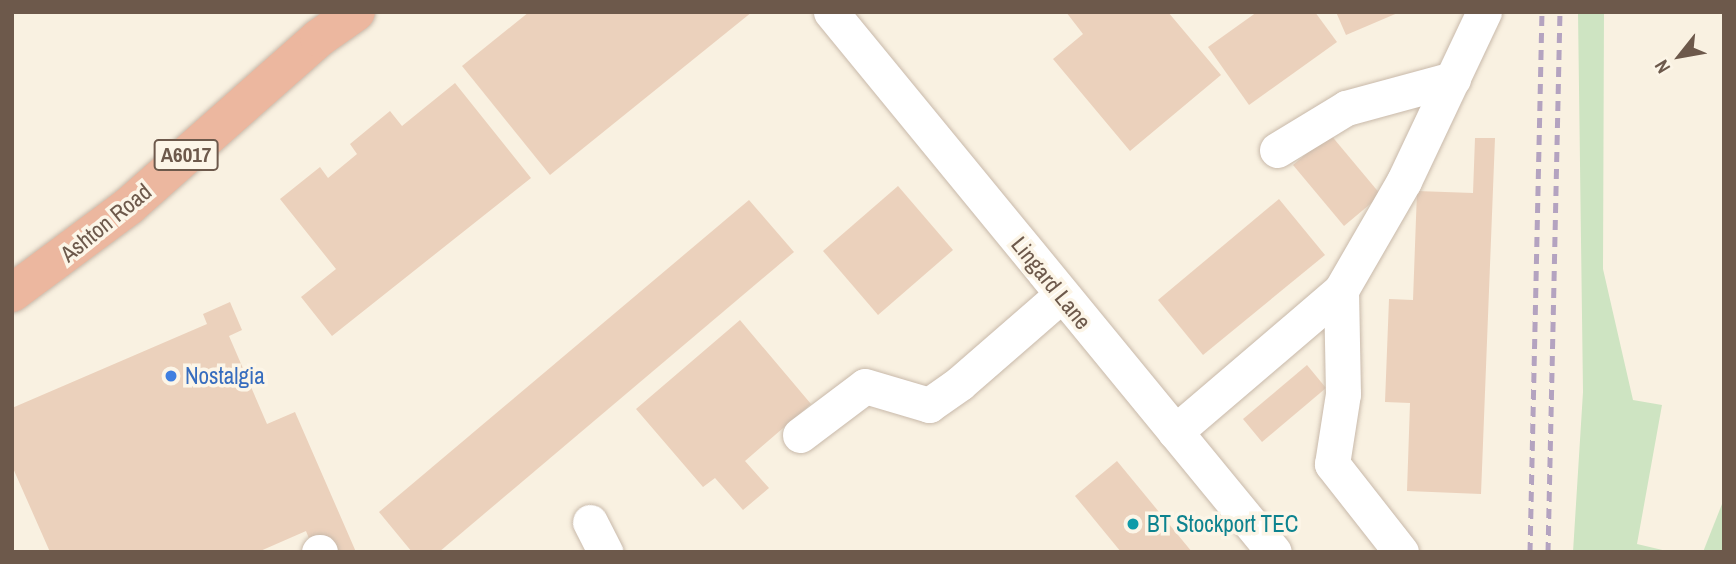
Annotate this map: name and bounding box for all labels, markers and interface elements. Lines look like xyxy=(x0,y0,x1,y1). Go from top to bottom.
north arrow xyxy=(1645,21,1715,91)
text: N xyxy=(1648,55,1676,78)
road number: A6017 xyxy=(153,138,219,172)
street label: Ashton Road xyxy=(55,178,157,268)
street label: Lingard Lane xyxy=(1005,231,1097,335)
place label: Nostalgia xyxy=(185,362,265,390)
marker: Nostalgia xyxy=(163,368,179,384)
place label: BT Stockport TEC xyxy=(1147,510,1299,538)
marker: BT Stockport TEC xyxy=(1125,516,1141,532)

